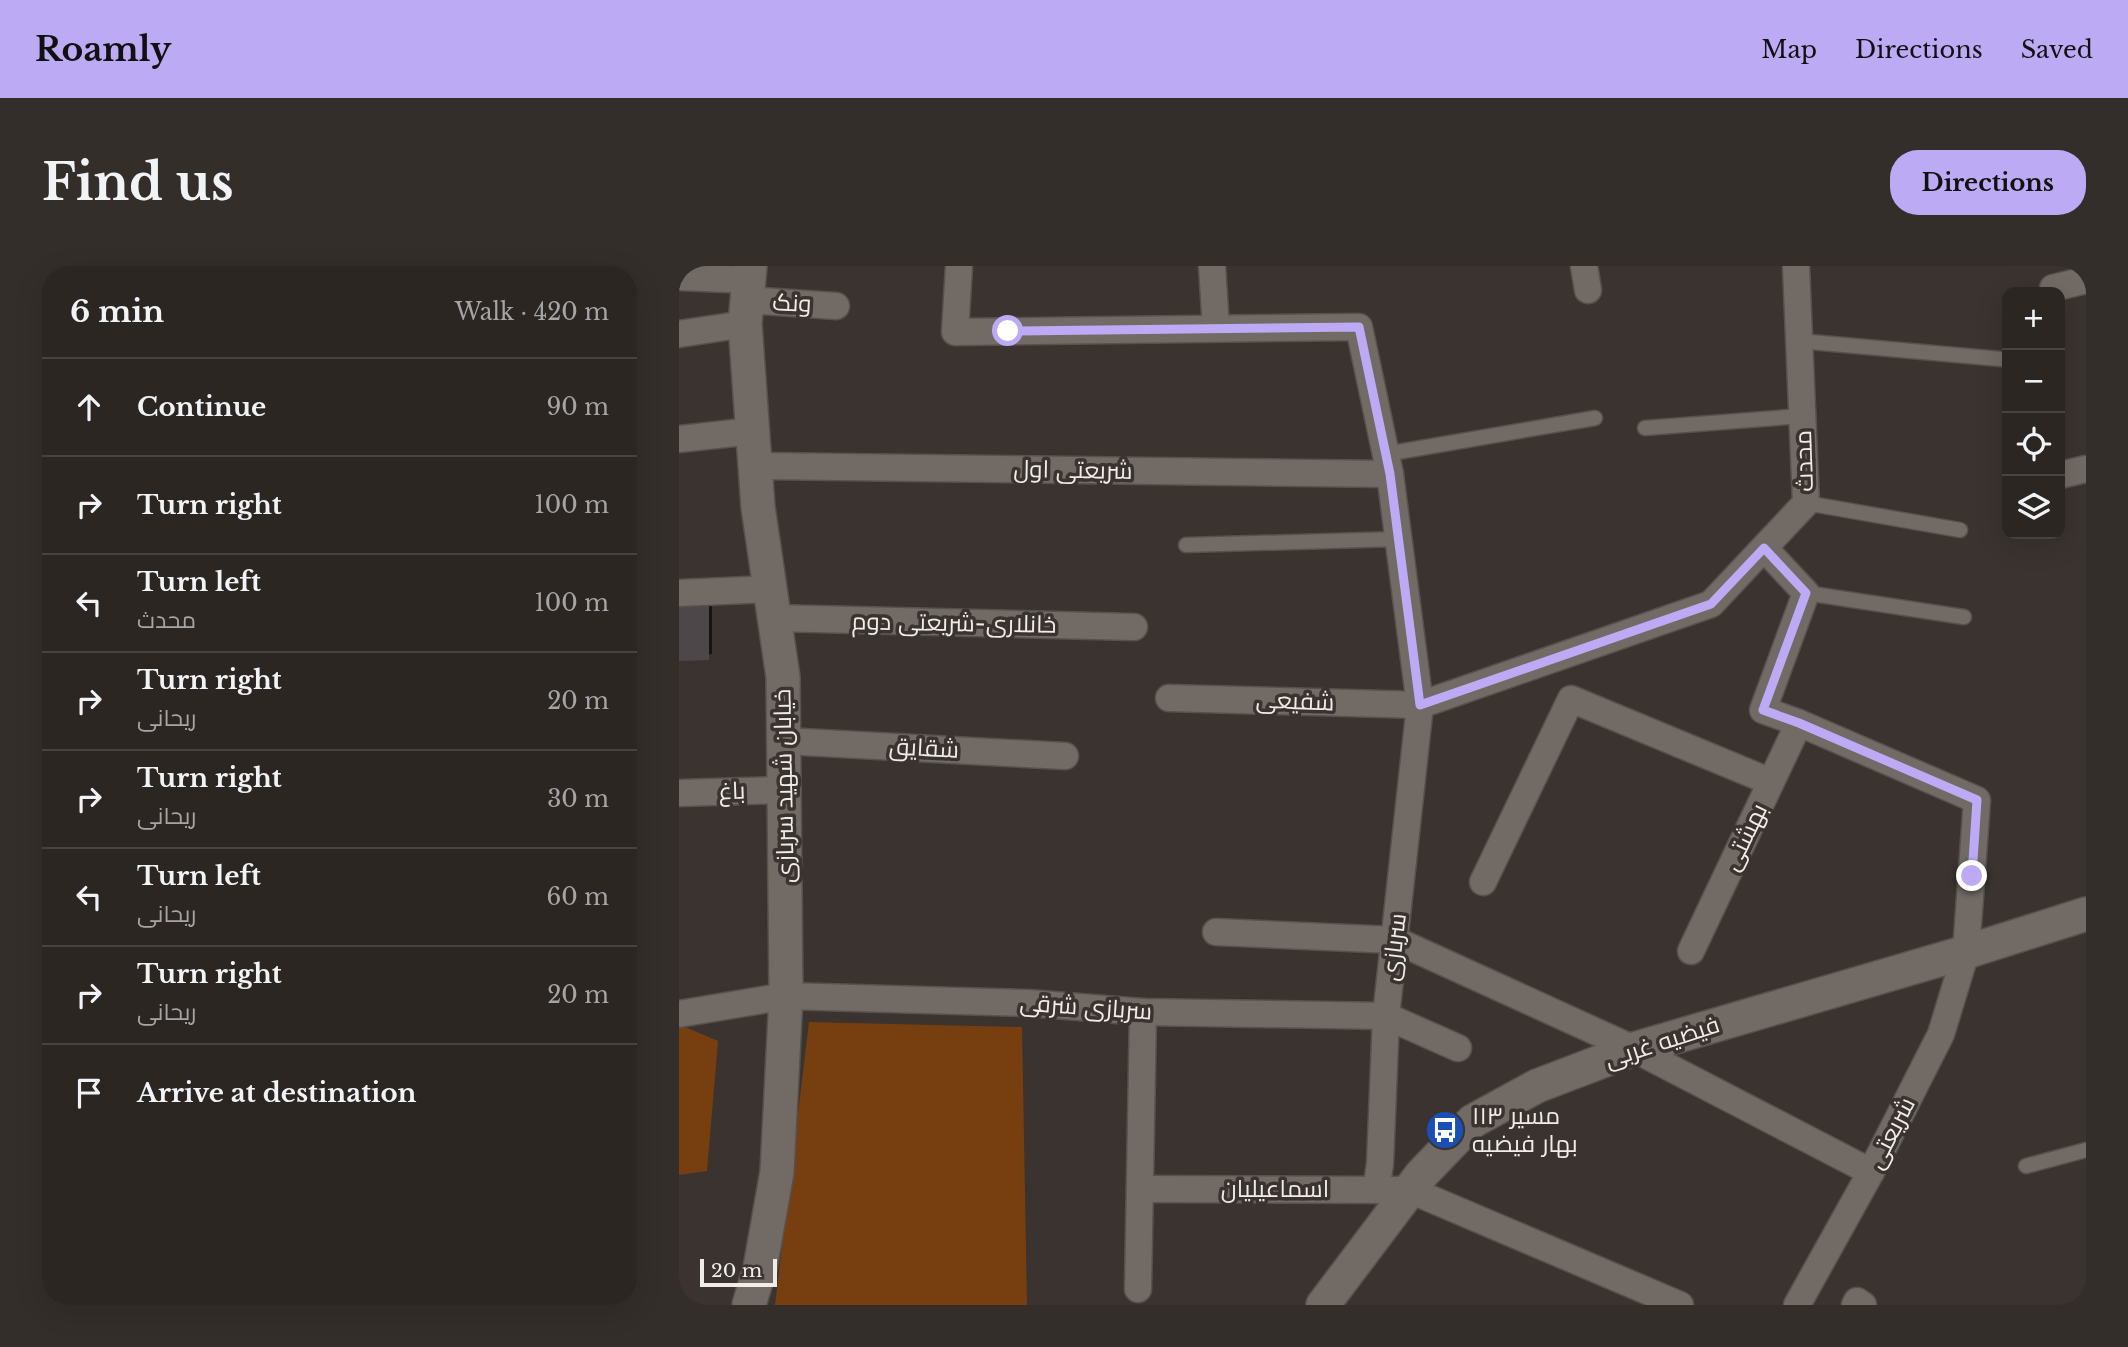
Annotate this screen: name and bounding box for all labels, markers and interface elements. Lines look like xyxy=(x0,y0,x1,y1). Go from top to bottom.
text: Roamly xyxy=(35,29,171,70)
text: Map xyxy=(1761,35,1817,64)
text: Directions xyxy=(1855,35,1983,64)
text: Saved xyxy=(2021,35,2093,64)
button: Directions xyxy=(1890,150,2086,215)
text: Find us xyxy=(42,152,234,213)
street label: ونک xyxy=(772,287,812,318)
map controls xyxy=(2002,287,2065,539)
button: + xyxy=(2002,287,2065,350)
text: 6 min xyxy=(70,293,164,330)
text: Walk · 420 m xyxy=(455,298,609,326)
route start xyxy=(992,315,1023,346)
button: − xyxy=(2002,350,2065,413)
icon: ahead xyxy=(70,388,108,426)
text: Continue xyxy=(137,391,266,423)
text: 90 m xyxy=(547,393,609,421)
button: locate xyxy=(2002,413,2065,476)
street label: محدث xyxy=(1788,430,1819,492)
street label: شریعتی اول xyxy=(1013,454,1133,485)
button: layers xyxy=(2002,476,2065,539)
icon: right xyxy=(70,486,108,524)
text: Turn right xyxy=(137,489,282,521)
text: 100 m xyxy=(535,491,609,519)
text: Turn left xyxy=(137,566,261,598)
icon: left xyxy=(70,584,108,622)
text: 100 m xyxy=(535,589,609,617)
text: محدث xyxy=(137,606,196,634)
street label: خانلاری-شریعتی دوم xyxy=(851,606,1057,641)
text: Turn right xyxy=(137,664,282,696)
icon: right xyxy=(70,682,108,720)
street label: شفیعی xyxy=(1255,685,1335,716)
text: 20 m xyxy=(547,687,609,715)
street label: خیابان شهید سربازی xyxy=(767,689,800,883)
text: ریحانی xyxy=(137,704,196,732)
street label: شقایق xyxy=(888,731,960,765)
text: Turn right xyxy=(137,762,282,794)
street label: باغ xyxy=(718,776,746,807)
icon: right xyxy=(70,780,108,818)
text: 30 m xyxy=(547,785,609,813)
street label: بهشتی xyxy=(1716,798,1773,875)
text: ریحانی xyxy=(137,802,196,830)
text: Turn left xyxy=(137,860,261,892)
route end xyxy=(1956,860,1987,891)
icon: left xyxy=(70,878,108,916)
text: 60 m xyxy=(547,883,609,911)
text: ریحانی xyxy=(137,900,196,928)
street label: سربازی xyxy=(1375,911,1412,982)
text: Turn right xyxy=(137,958,282,990)
icon: right xyxy=(70,976,108,1014)
text: 20 m xyxy=(547,981,609,1009)
street label: سربازی شرقی xyxy=(1019,987,1153,1026)
text: ریحانی xyxy=(137,998,196,1026)
street label: فیضیه غربی xyxy=(1601,1009,1723,1074)
icon: arrive xyxy=(70,1074,108,1112)
text: Arrive at destination xyxy=(137,1077,417,1109)
street label: شریعتی xyxy=(1860,1092,1921,1173)
place label: مسیر ۱۱۳ بهار فیضیه xyxy=(1472,1101,1578,1158)
bus stop icon: مسیر ۱۱۳ بهار فیضیه xyxy=(1424,1109,1466,1151)
street label: اسماعیلیان xyxy=(1221,1174,1329,1203)
scale bar xyxy=(700,1256,777,1288)
text: 20 m xyxy=(711,1259,762,1282)

